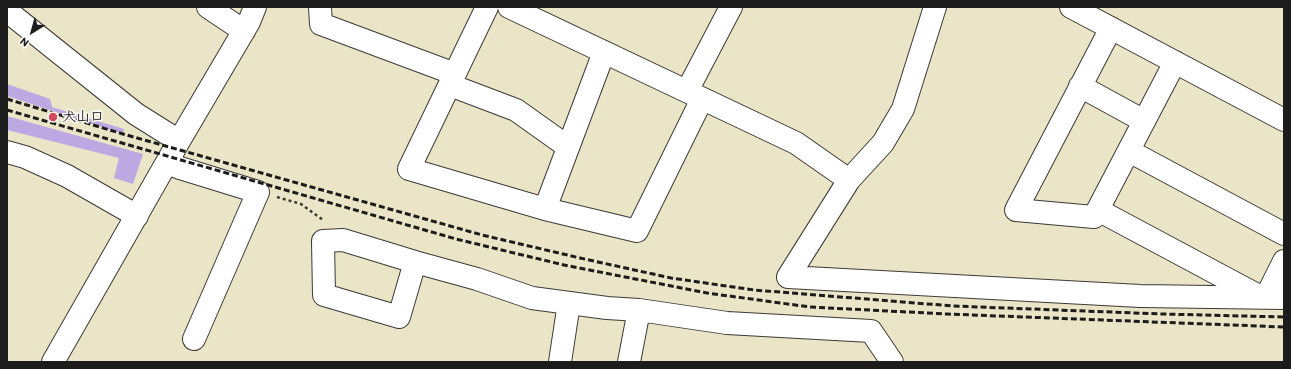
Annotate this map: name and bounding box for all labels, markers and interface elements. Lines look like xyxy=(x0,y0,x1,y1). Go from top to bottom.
north arrow xyxy=(12,12,52,52)
text: N xyxy=(18,35,31,49)
place label: 犬山口 xyxy=(62,109,104,125)
marker: 犬山口 xyxy=(47,111,59,123)

